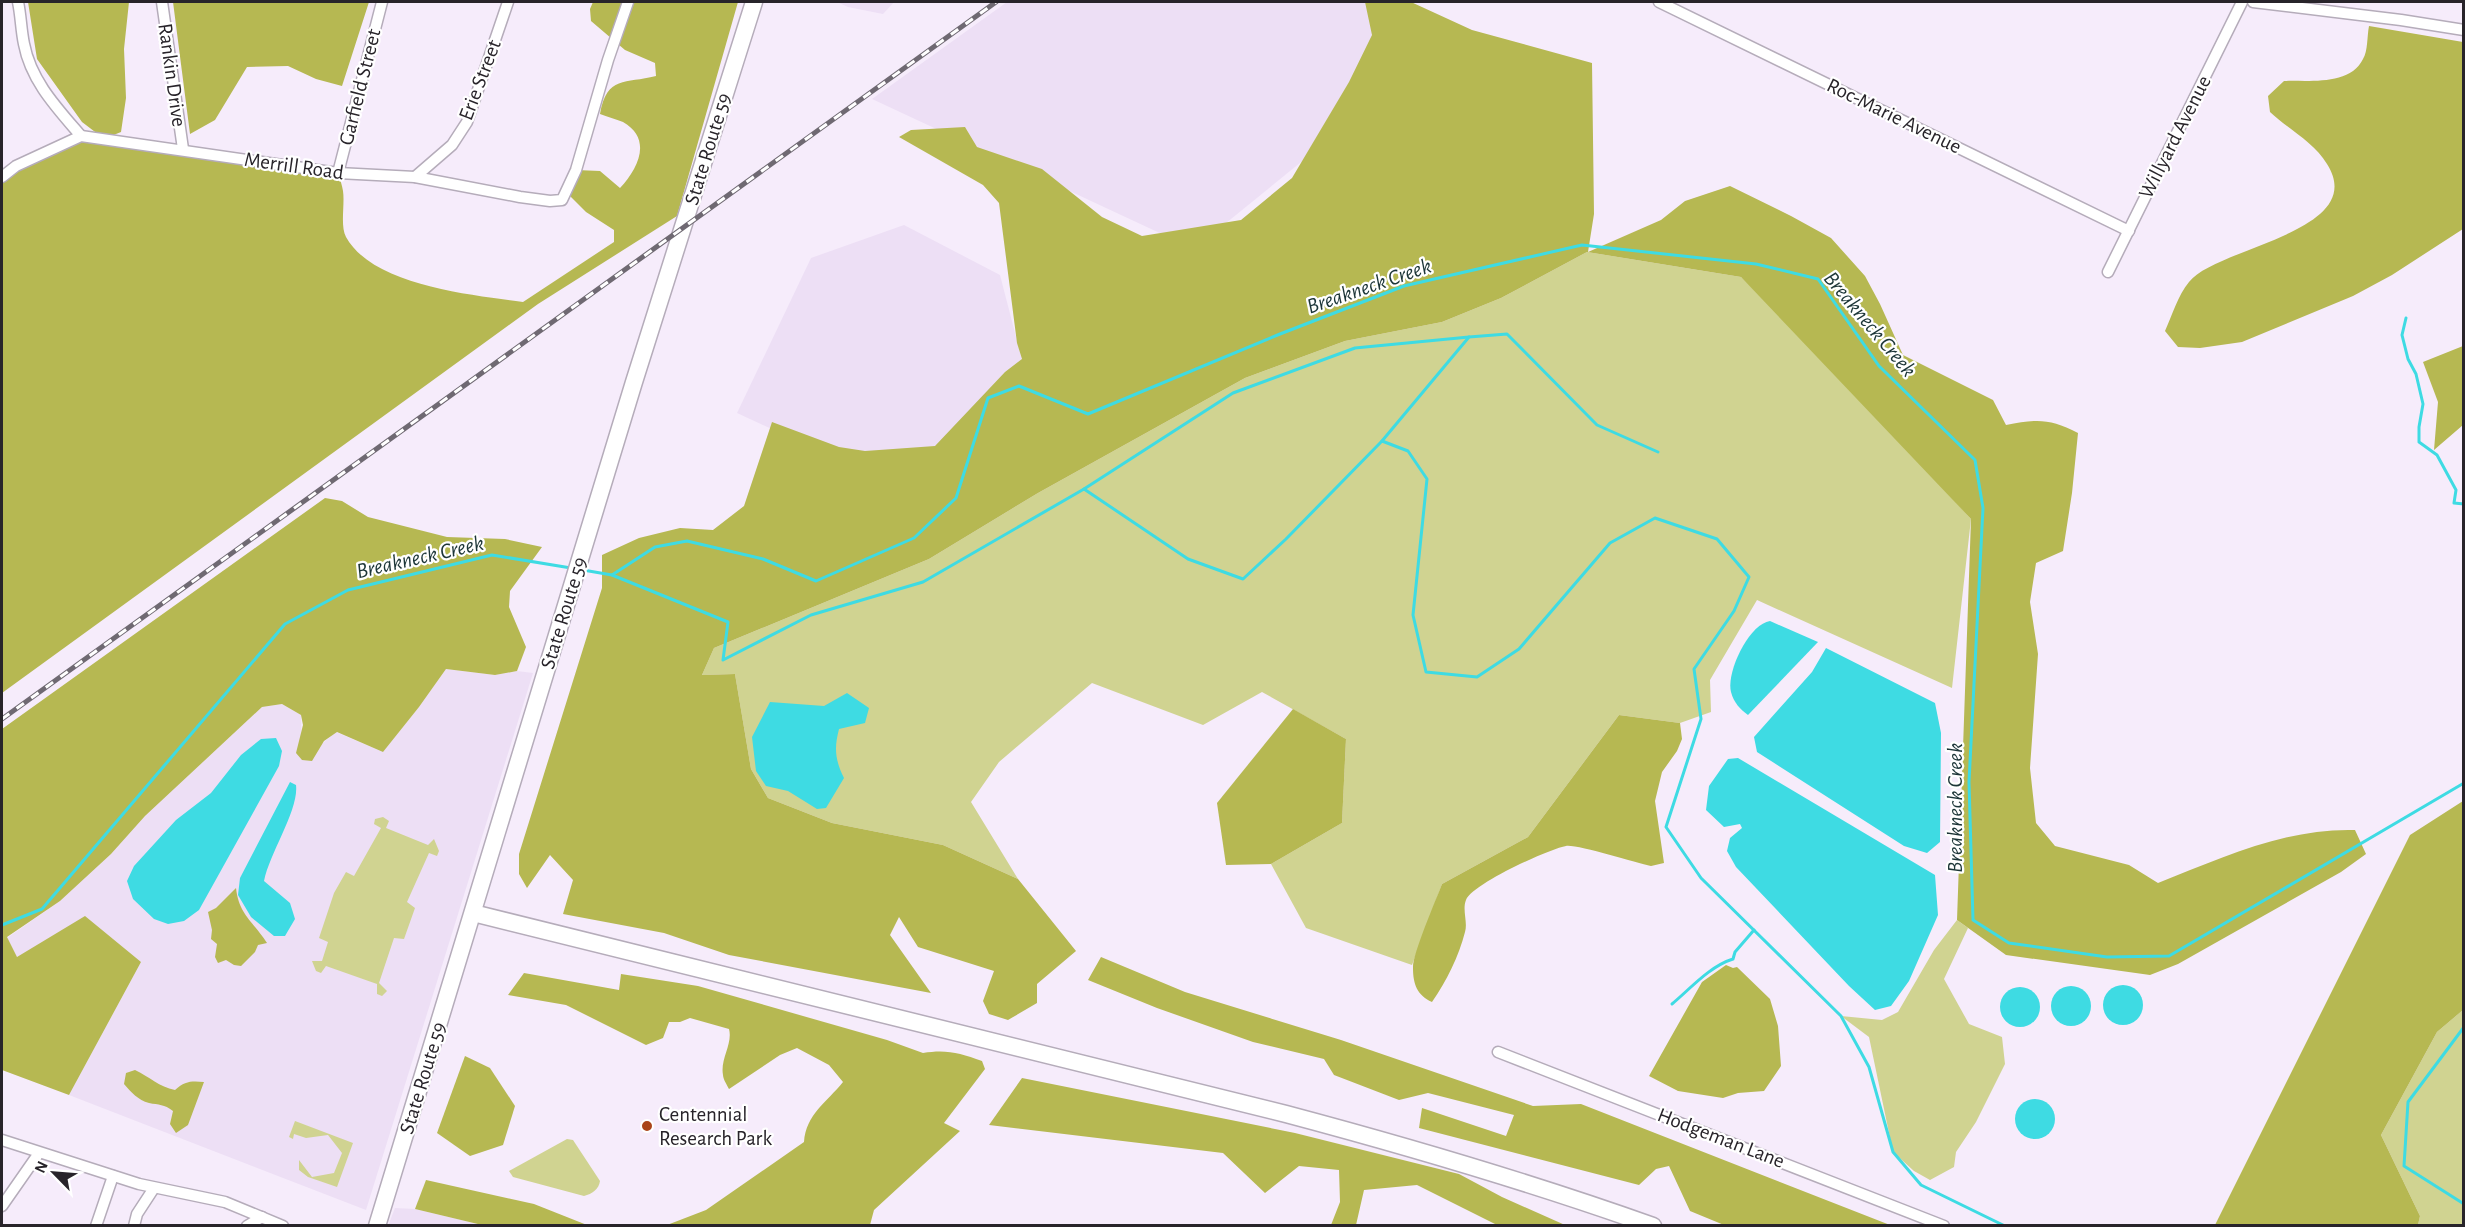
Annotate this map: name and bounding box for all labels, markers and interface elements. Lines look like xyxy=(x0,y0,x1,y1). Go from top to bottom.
street label: Rankin Drive xyxy=(154,22,190,128)
street label: Garfield Street xyxy=(335,26,385,147)
street label: Erie Street xyxy=(455,37,505,123)
street label: Willyard Avenue xyxy=(2135,72,2215,202)
street label: Roc-Marie Avenue xyxy=(1823,74,1965,158)
street label: State Route 59 xyxy=(681,90,735,208)
street label: Merrill Road xyxy=(243,149,345,183)
water label: Breakneck Creek xyxy=(1304,254,1434,318)
water label: Breakneck Creek xyxy=(1820,267,1920,381)
water label: Breakneck Creek xyxy=(354,532,486,582)
street label: State Route 59 xyxy=(537,554,591,672)
water label: Breakneck Creek xyxy=(1944,743,1966,873)
street label: State Route 59 xyxy=(396,1019,450,1137)
place label: Centennial Research Park xyxy=(659,1104,772,1149)
street label: Hodgeman Lane xyxy=(1655,1104,1787,1172)
marker: Centennial Research Park xyxy=(640,1119,654,1133)
north arrow xyxy=(24,1143,84,1203)
text: N xyxy=(32,1159,51,1176)

